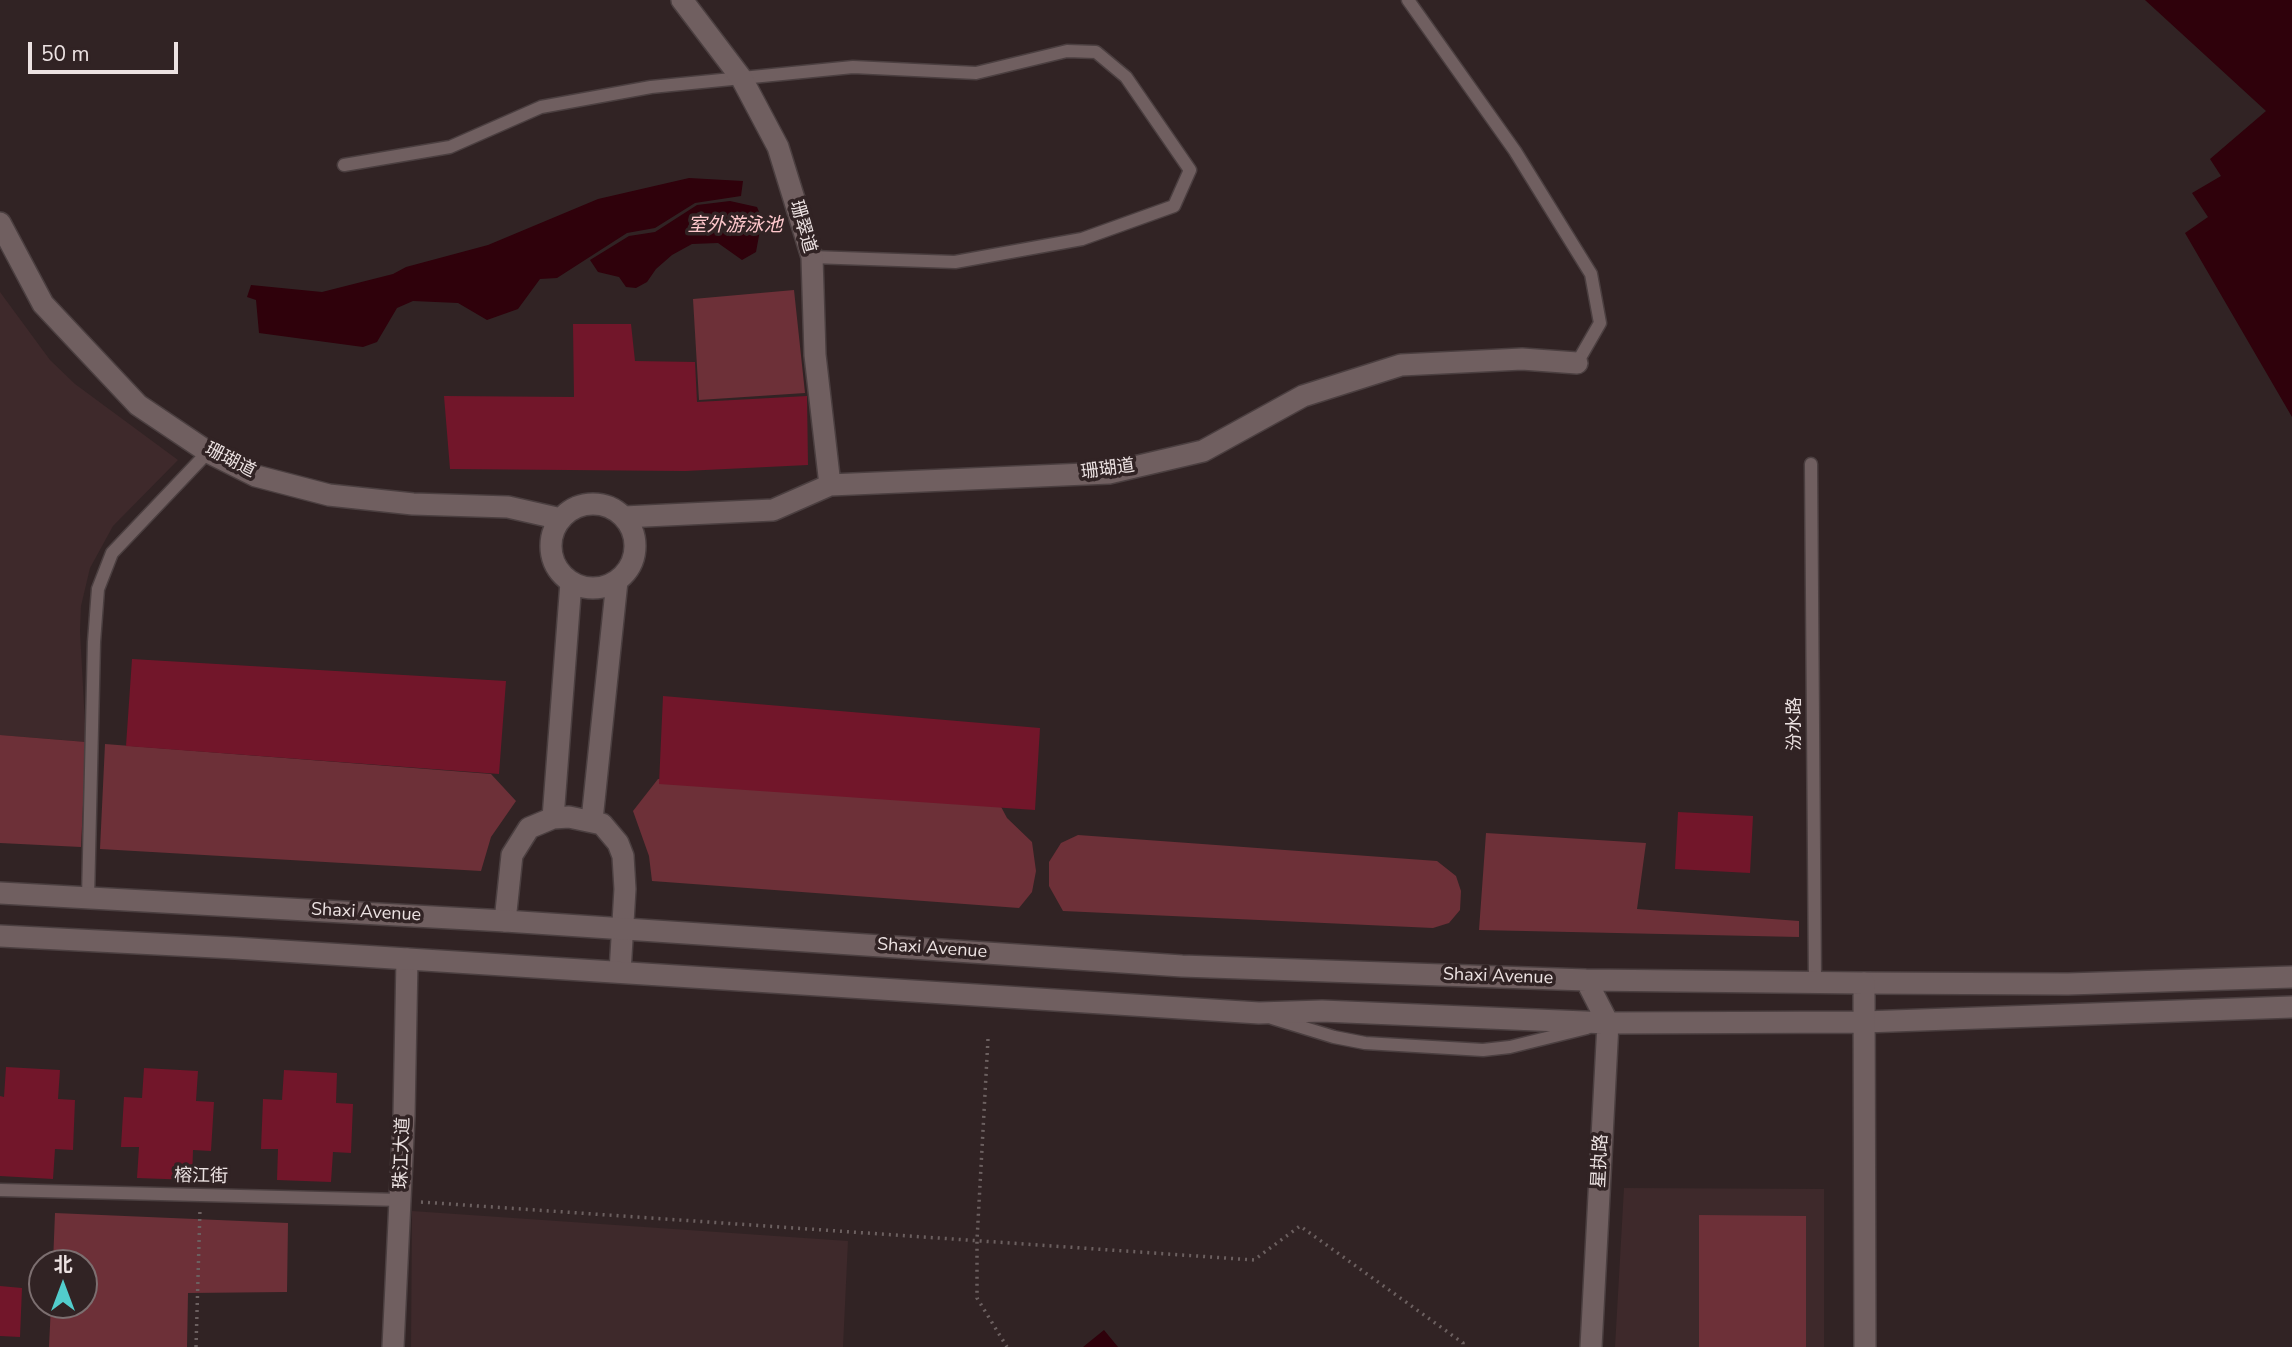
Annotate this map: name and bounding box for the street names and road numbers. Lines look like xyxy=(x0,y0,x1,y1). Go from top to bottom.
street label: 珊翠道 xyxy=(784,198,820,256)
street label: 珊瑚道 xyxy=(201,439,259,483)
street label: 珊瑚道 xyxy=(1080,456,1136,484)
street label: 汾水路 xyxy=(1785,697,1807,751)
street label: Shaxi Avenue xyxy=(310,899,422,927)
street label: Shaxi Avenue xyxy=(876,934,988,964)
street label: Shaxi Avenue xyxy=(1442,964,1554,990)
street label: 珠江大道 xyxy=(391,1117,415,1189)
street label: 星执路 xyxy=(1589,1133,1613,1189)
street label: 榕江街 xyxy=(174,1166,228,1188)

